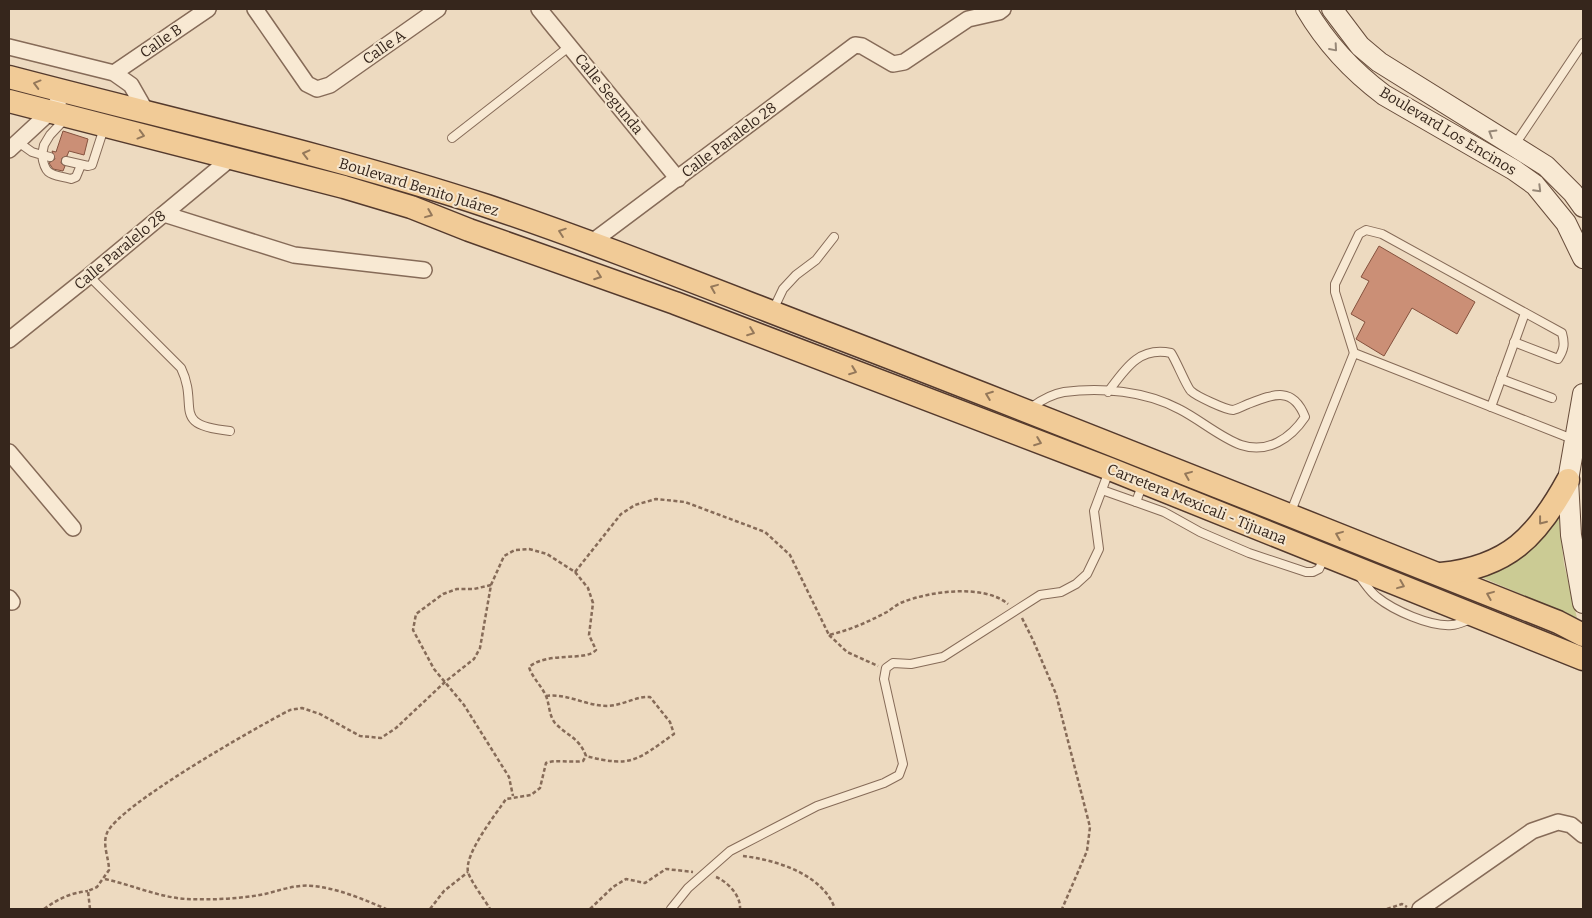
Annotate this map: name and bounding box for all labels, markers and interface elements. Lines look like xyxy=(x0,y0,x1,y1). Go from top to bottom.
street label: Calle B xyxy=(137,20,185,62)
street label: Calle A xyxy=(359,26,409,68)
one-way arrow xyxy=(1328,43,1337,52)
street label: Calle Segunda xyxy=(571,50,647,138)
one-way arrow xyxy=(33,80,41,90)
street label: Boulevard Los Encinos xyxy=(1376,83,1520,179)
street label: Calle Paralelo 28 xyxy=(678,98,780,182)
one-way arrow xyxy=(136,129,145,140)
one-way arrow xyxy=(1489,129,1498,139)
one-way arrow xyxy=(302,149,311,160)
street label: Boulevard Benito Juárez xyxy=(337,154,501,220)
one-way arrow xyxy=(1533,184,1542,193)
street label: Calle Paralelo 28 xyxy=(70,206,170,294)
one-way arrow xyxy=(424,207,433,218)
one-way arrow xyxy=(558,228,567,238)
one-way arrow xyxy=(593,270,602,280)
one-way arrow xyxy=(710,284,719,295)
one-way arrow xyxy=(746,326,754,336)
one-way arrow xyxy=(849,365,857,375)
one-way arrow xyxy=(985,390,994,401)
one-way arrow xyxy=(1033,436,1042,446)
street label: Carretera Mexicali - Tijuana xyxy=(1105,460,1289,548)
one-way arrow xyxy=(1184,471,1193,481)
one-way arrow xyxy=(1539,515,1548,525)
one-way arrow xyxy=(1335,530,1344,541)
one-way arrow xyxy=(1396,579,1404,589)
one-way arrow xyxy=(1486,591,1495,601)

